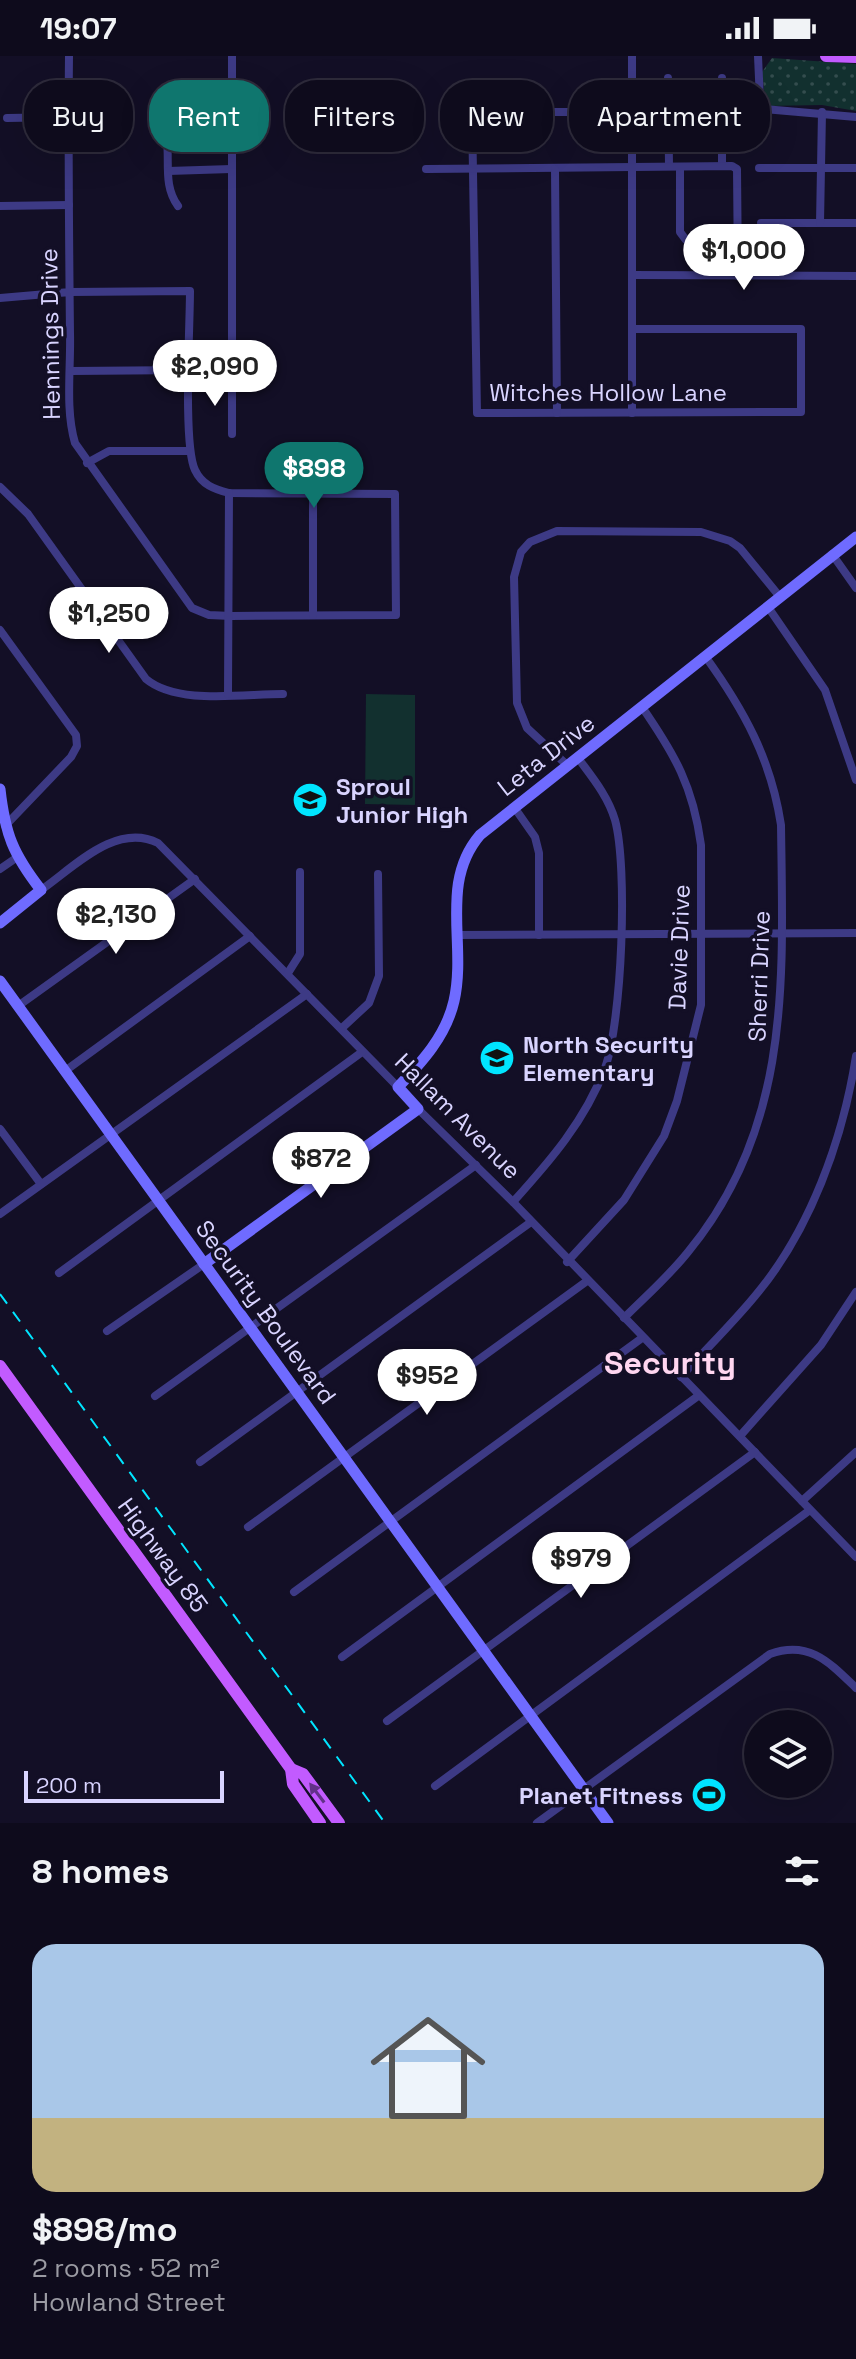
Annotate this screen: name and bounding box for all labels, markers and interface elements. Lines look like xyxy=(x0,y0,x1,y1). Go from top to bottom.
text: 19:07 xyxy=(40,9,117,48)
chip: Buy xyxy=(24,80,133,152)
chip: Rent xyxy=(149,80,269,152)
chip: Filters xyxy=(285,80,424,152)
chip: New xyxy=(440,80,553,152)
chip: Apartment xyxy=(569,80,770,152)
pin: $1,000 xyxy=(679,224,809,292)
text: $1,000 xyxy=(701,233,787,267)
street label: Hennings Drive xyxy=(33,248,67,420)
pin: $2,090 xyxy=(150,340,280,408)
text: $2,090 xyxy=(171,349,259,383)
street label: Witches Hollow Lane xyxy=(489,377,727,408)
pin: $898 xyxy=(267,442,361,510)
text: $898 xyxy=(282,451,346,485)
pin: $1,250 xyxy=(44,587,174,655)
text: $1,250 xyxy=(67,596,151,630)
street label: Leta Drive xyxy=(491,707,601,803)
place label: Sproul Junior High xyxy=(336,771,468,830)
school or university icon: Sproul Junior High xyxy=(291,781,329,819)
street label: Davie Drive xyxy=(661,884,697,1010)
pin: $2,130 xyxy=(51,888,181,956)
text: $2,130 xyxy=(75,897,157,931)
street label: Sherri Drive xyxy=(741,910,777,1042)
place label: North Security Elementary xyxy=(523,1029,694,1088)
school or university icon: North Security Elementary xyxy=(478,1039,516,1077)
street label: Hallam Avenue xyxy=(388,1046,528,1186)
pin: $872 xyxy=(274,1132,368,1200)
text: $872 xyxy=(291,1141,351,1175)
street label: Security Boulevard xyxy=(189,1214,343,1410)
district label: Security xyxy=(604,1343,736,1383)
pin: $952 xyxy=(380,1349,474,1417)
text: $952 xyxy=(396,1358,458,1392)
street label: Highway 85 xyxy=(111,1492,215,1618)
pin: $979 xyxy=(534,1532,628,1600)
text: $979 xyxy=(550,1541,612,1575)
map controls xyxy=(744,1710,832,1798)
button: layers xyxy=(744,1710,832,1798)
scale bar xyxy=(24,1767,224,1803)
text: 200 m xyxy=(36,1771,102,1799)
sports icon: Planet Fitness xyxy=(690,1776,728,1814)
place label: Planet Fitness xyxy=(519,1780,683,1811)
one-way arrow xyxy=(310,1783,325,1804)
icon: filters xyxy=(780,1849,824,1893)
text: 8 homes xyxy=(32,1850,169,1893)
icon: home xyxy=(356,1996,500,2140)
text: $898/mo xyxy=(32,2208,177,2251)
text: 2 rooms · 52 m² xyxy=(32,2251,220,2285)
text: Howland Street xyxy=(32,2285,226,2319)

